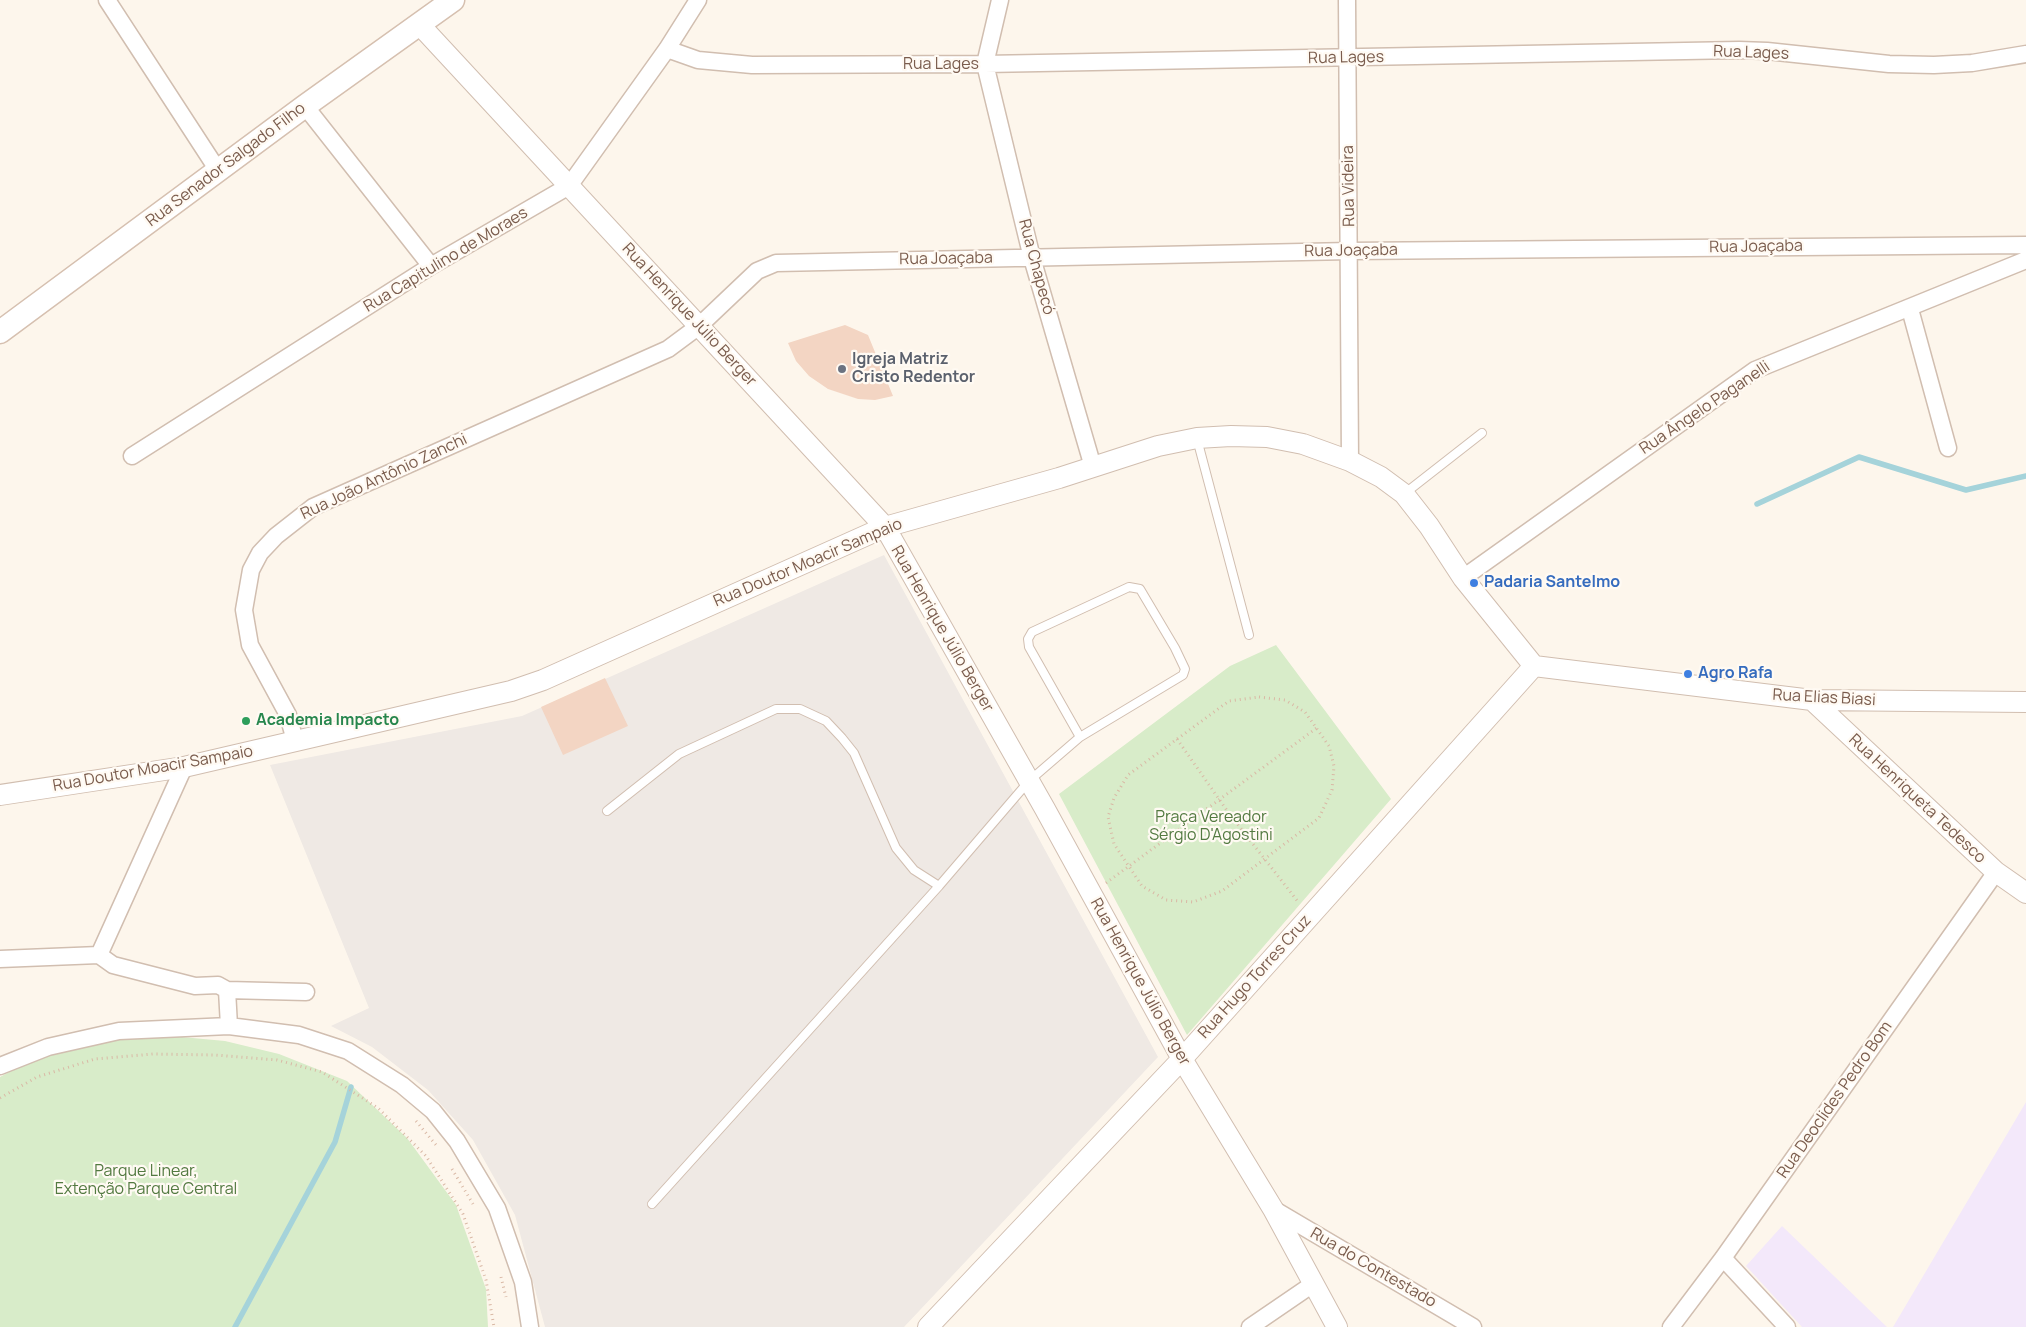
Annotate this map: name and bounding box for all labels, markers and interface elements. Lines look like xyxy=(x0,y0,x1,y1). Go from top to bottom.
street label: Rua Lages xyxy=(1713,42,1789,64)
street label: Rua Lages xyxy=(1308,48,1384,68)
street label: Rua Lages xyxy=(903,55,979,75)
street label: Rua Senador Salgado Filho xyxy=(143,99,309,231)
street label: Rua Videira xyxy=(1339,145,1359,227)
street label: Rua Capitulino de Moraes xyxy=(361,203,531,317)
street label: Rua Chapecó xyxy=(1014,217,1058,317)
street label: Rua Joaçaba xyxy=(1709,237,1803,257)
street label: Rua Henrique Júlio Berger xyxy=(618,240,760,390)
street label: Rua Joaçaba xyxy=(1304,241,1398,261)
street label: Rua Joaçaba xyxy=(899,249,993,269)
place label: Igreja Matriz Cristo Redentor xyxy=(852,350,975,388)
street label: Rua Ângelo Paganelli xyxy=(1636,357,1774,459)
marker: Igreja Matriz Cristo Redentor xyxy=(836,363,848,375)
street label: Rua João Antônio Zanchi xyxy=(298,430,470,524)
street label: Rua Doutor Moacir Sampaio xyxy=(711,515,905,611)
street label: Rua Henrique Júlio Berger xyxy=(887,543,997,715)
place label: Padaria Santelmo xyxy=(1484,573,1620,593)
marker: Padaria Santelmo xyxy=(1468,577,1480,589)
place label: Agro Rafa xyxy=(1698,664,1773,684)
marker: Agro Rafa xyxy=(1682,668,1694,680)
street label: Rua Elias Biasi xyxy=(1772,686,1876,710)
place label: Academia Impacto xyxy=(256,711,399,731)
marker: Academia Impacto xyxy=(240,715,252,727)
street label: Rua Henriqueta Tedesco xyxy=(1844,730,1990,868)
street label: Rua Doutor Moacir Sampaio xyxy=(51,742,255,796)
park label: Praça Vereador Sérgio D'Agostini xyxy=(1149,808,1273,846)
street label: Rua Henrique Júlio Berger xyxy=(1086,895,1194,1069)
street label: Rua Hugo Torres Cruz xyxy=(1194,911,1316,1043)
street label: Rua Deoclides Pedro Bom xyxy=(1773,1018,1897,1182)
park label: Parque Linear, Extenção Parque Central xyxy=(55,1162,237,1200)
street label: Rua do Contestado xyxy=(1307,1224,1439,1312)

